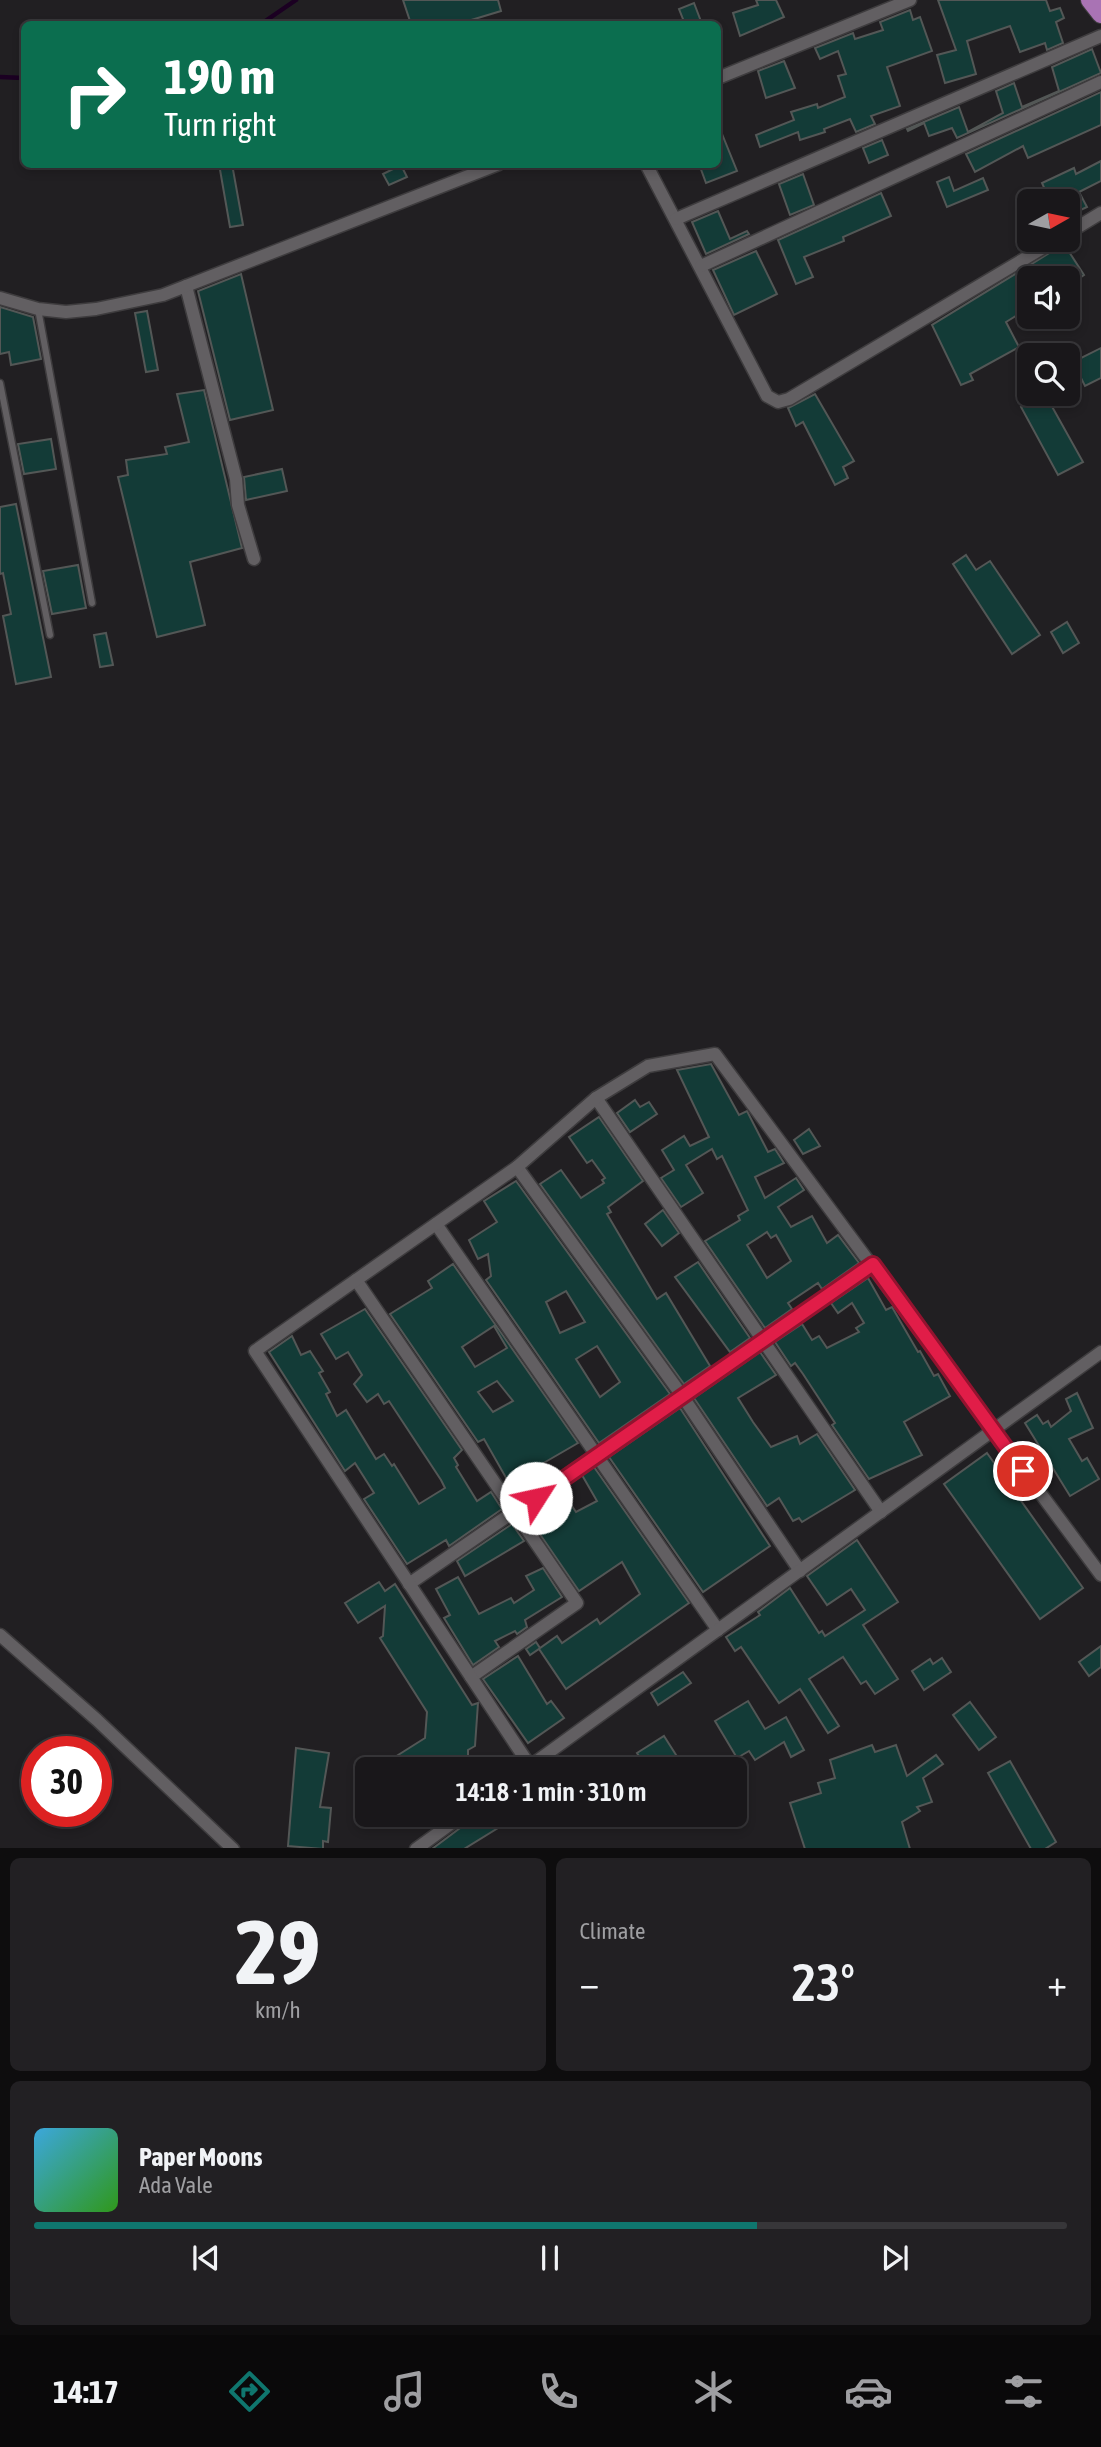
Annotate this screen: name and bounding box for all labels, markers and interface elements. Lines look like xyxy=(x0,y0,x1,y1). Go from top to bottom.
text: 190 m xyxy=(164,48,275,104)
icon: right xyxy=(49,49,140,140)
text: Turn right xyxy=(164,106,277,143)
north arrow xyxy=(1017,189,1080,252)
map controls xyxy=(1017,189,1080,406)
button: sound xyxy=(1017,266,1080,329)
button: search xyxy=(1017,343,1080,406)
pin xyxy=(993,1441,1053,1501)
icon: arrive xyxy=(1004,1452,1042,1490)
position arrow xyxy=(499,1461,573,1535)
speed limit sign: 30 xyxy=(21,1736,112,1827)
text: 14:18 · 1 min · 310 m xyxy=(456,1777,646,1807)
text: 29 xyxy=(235,1899,321,2003)
text: Climate xyxy=(580,1918,645,1944)
text: 23° xyxy=(792,1952,855,2012)
text: − xyxy=(580,1961,599,2004)
text: + xyxy=(1047,1961,1067,2004)
text: km/h xyxy=(255,1997,301,2023)
text: Paper Moons xyxy=(139,2142,262,2172)
text: Ada Vale xyxy=(139,2172,213,2198)
icon: previous xyxy=(187,2239,225,2277)
icon: pause xyxy=(531,2239,569,2277)
icon: next xyxy=(876,2239,914,2277)
icon: directions xyxy=(225,2367,274,2416)
icon: music xyxy=(380,2367,429,2416)
icon: phone xyxy=(534,2367,583,2416)
icon: climate xyxy=(689,2367,738,2416)
icon: car xyxy=(844,2367,893,2416)
icon: filters xyxy=(999,2367,1048,2416)
text: 14:17 xyxy=(53,2373,119,2410)

